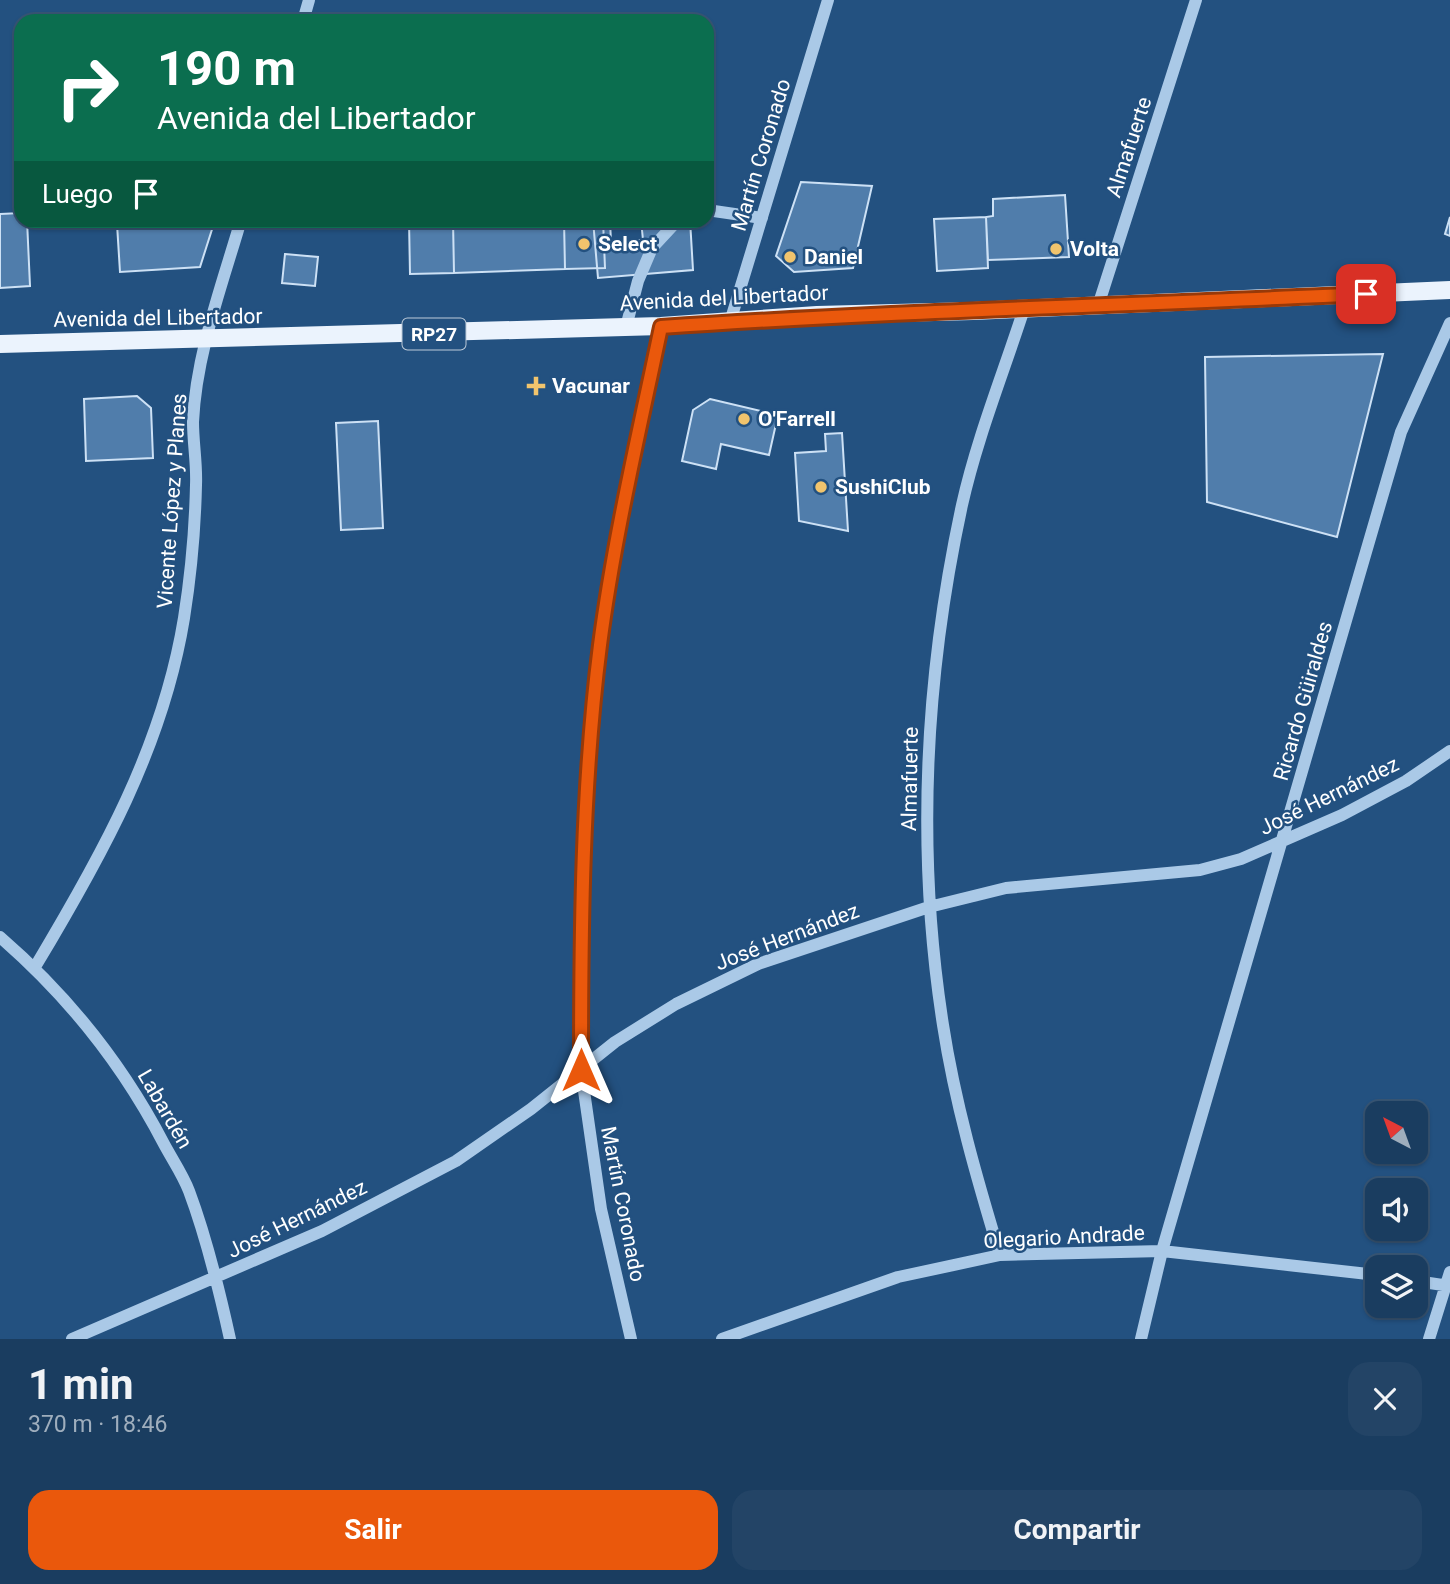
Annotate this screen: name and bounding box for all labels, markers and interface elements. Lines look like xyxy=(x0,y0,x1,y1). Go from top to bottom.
text: 190 m xyxy=(157,40,296,97)
icon: right xyxy=(42,42,133,133)
street label: Martín Coronado xyxy=(726,76,796,234)
street label: Almafuerte xyxy=(1101,94,1157,200)
text: Avenida del Libertador xyxy=(157,99,476,137)
icon: arrive xyxy=(127,175,165,213)
text: Luego xyxy=(42,179,113,209)
place label: Select xyxy=(598,232,657,256)
marker: Select xyxy=(576,236,592,252)
place label: Volta xyxy=(1070,237,1119,261)
marker: Volta xyxy=(1048,241,1064,257)
place label: Daniel xyxy=(804,245,863,269)
marker: Daniel xyxy=(782,249,798,265)
pin xyxy=(1336,264,1396,324)
icon: arrive xyxy=(1347,275,1385,313)
street label: Avenida del Libertador xyxy=(619,281,829,315)
street label: Avenida del Libertador xyxy=(53,304,263,332)
road number: RP27 xyxy=(402,318,466,350)
place label: Vacunar xyxy=(552,374,630,398)
marker: Vacunar xyxy=(526,376,546,396)
street label: Vicente López y Planes xyxy=(153,393,191,609)
place label: O'Farrell xyxy=(758,407,836,431)
marker: O'Farrell xyxy=(736,411,752,427)
place label: SushiClub xyxy=(835,475,931,499)
marker: SushiClub xyxy=(813,479,829,495)
street label: Ricardo Güiraldes xyxy=(1269,619,1337,783)
street label: Almafuerte xyxy=(897,727,923,831)
street label: José Hernández xyxy=(1255,752,1403,840)
street label: José Hernández xyxy=(712,899,862,975)
position arrow xyxy=(544,1033,618,1107)
street label: Labardén xyxy=(133,1065,197,1153)
north arrow xyxy=(1365,1101,1428,1164)
map controls xyxy=(1365,1101,1428,1318)
street label: Martín Coronado xyxy=(596,1124,650,1284)
street label: José Hernández xyxy=(223,1175,371,1263)
button: sound xyxy=(1365,1178,1428,1241)
street label: Olegario Andrade xyxy=(983,1221,1145,1253)
button: layers xyxy=(1365,1255,1428,1318)
text: 1 min xyxy=(28,1360,134,1409)
button: close xyxy=(1348,1362,1422,1436)
text: 370 m · 18:46 xyxy=(28,1411,167,1438)
button: Salir xyxy=(28,1490,718,1570)
button: Compartir xyxy=(732,1490,1422,1570)

